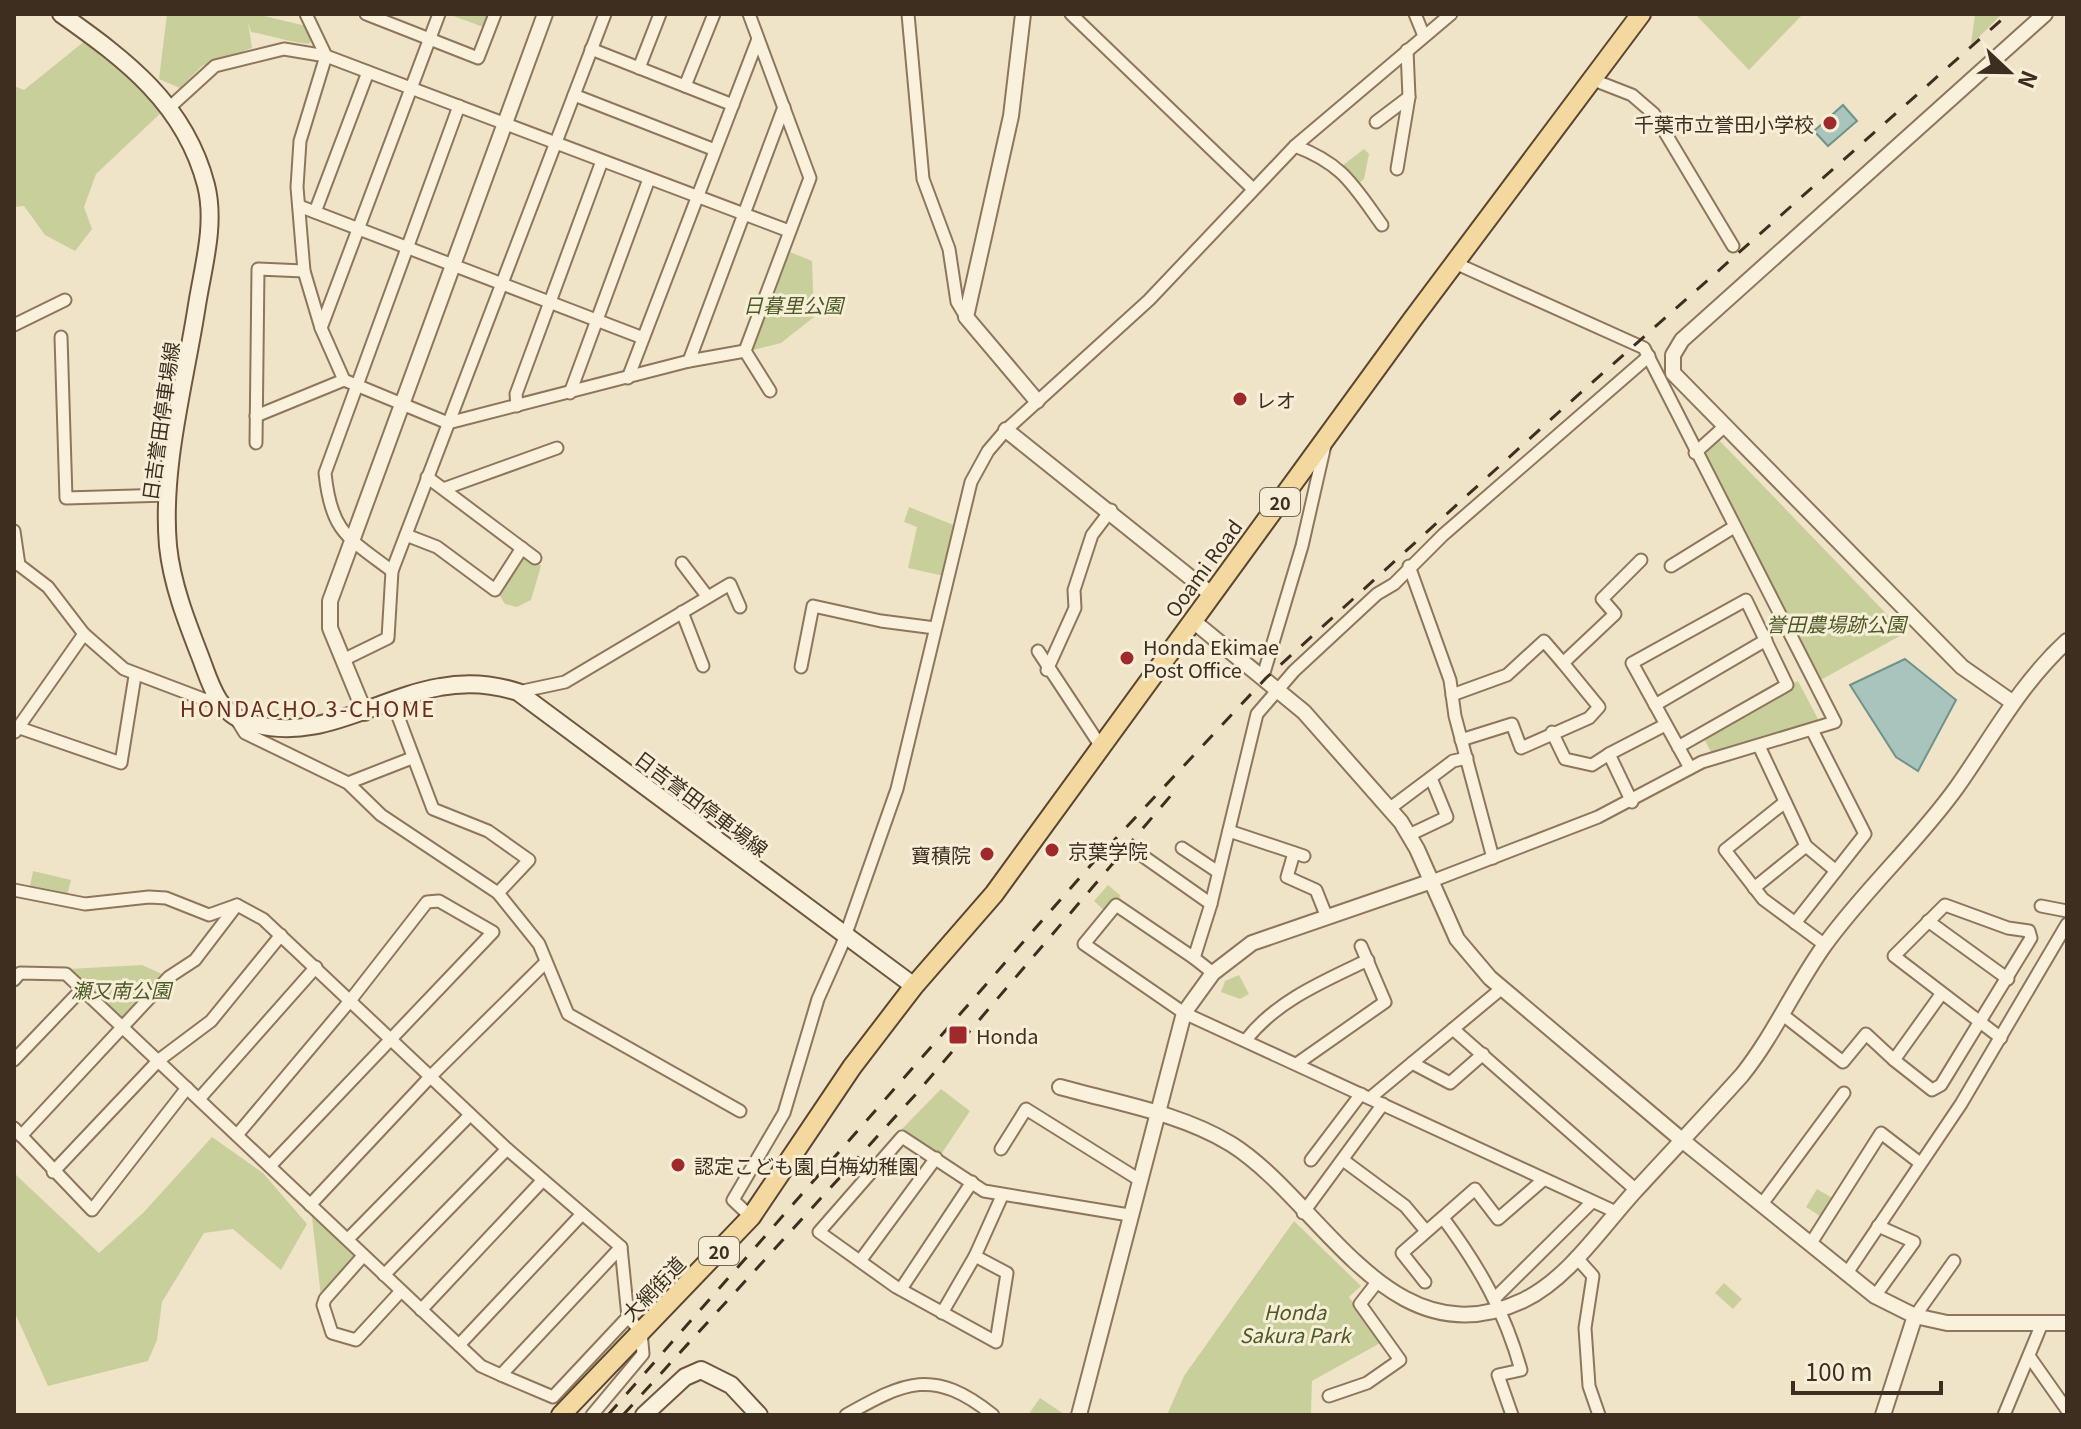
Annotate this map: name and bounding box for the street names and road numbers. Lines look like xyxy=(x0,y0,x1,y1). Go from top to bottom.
street label: 日吉誉田停車場線 xyxy=(135,340,185,502)
road number: 20 xyxy=(1260,488,1300,516)
street label: Ooami Road xyxy=(1158,513,1248,623)
street label: 日吉誉田停車場線 xyxy=(629,743,775,863)
road number: 20 xyxy=(699,1237,739,1265)
street label: 大網街道 xyxy=(615,1249,691,1327)

